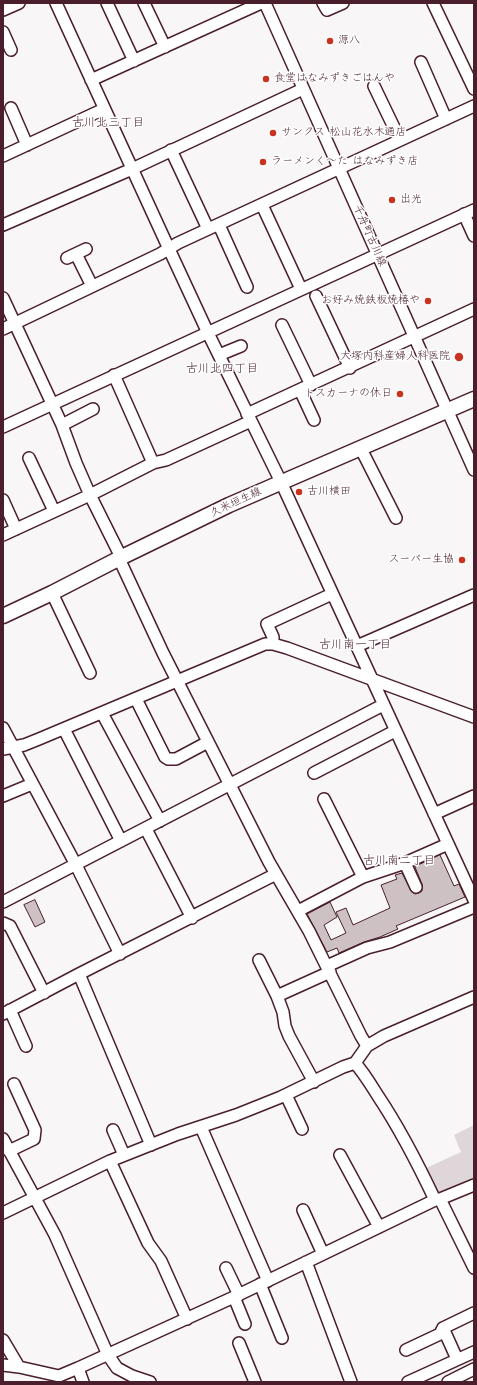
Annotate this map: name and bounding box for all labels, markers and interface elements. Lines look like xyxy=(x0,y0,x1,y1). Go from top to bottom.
place label: 源八 xyxy=(338,34,360,48)
marker: 源八 xyxy=(325,36,335,46)
place label: 食堂はなみずきごはんや xyxy=(274,72,395,86)
marker: 食堂はなみずきごはんや xyxy=(261,74,271,84)
district label: 古川北三丁目 xyxy=(72,116,144,130)
place label: サンクス 松山花水木通店 xyxy=(281,126,406,140)
marker: サンクス 松山花水木通店 xyxy=(268,128,278,138)
place label: ラーメンく～た はなみずき店 xyxy=(271,155,418,169)
marker: ラーメンく～た はなみずき店 xyxy=(258,157,268,167)
place label: 出光 xyxy=(400,193,422,207)
marker: 出光 xyxy=(387,195,397,205)
street label: 千舟町古川線 xyxy=(350,203,388,269)
place label: お好み焼鉄板焼椿や xyxy=(321,294,420,308)
marker: お好み焼鉄板焼椿や xyxy=(423,296,433,306)
place label: 大塚内科産婦人科医院 xyxy=(340,350,450,364)
marker: 大塚内科産婦人科医院 xyxy=(453,351,465,363)
district label: 古川北四丁目 xyxy=(186,362,258,376)
place label: トスカーナの休日 xyxy=(304,387,392,401)
marker: トスカーナの休日 xyxy=(395,389,405,399)
street label: 久米垣生線 xyxy=(208,485,264,521)
place label: 古川横田 xyxy=(307,485,351,499)
marker: 古川横田 xyxy=(294,487,304,497)
place label: スーパー生協 xyxy=(388,553,454,567)
marker: スーパー生協 xyxy=(457,555,467,565)
district label: 古川南一丁目 xyxy=(319,638,391,652)
district label: 古川南二丁目 xyxy=(363,854,435,868)

